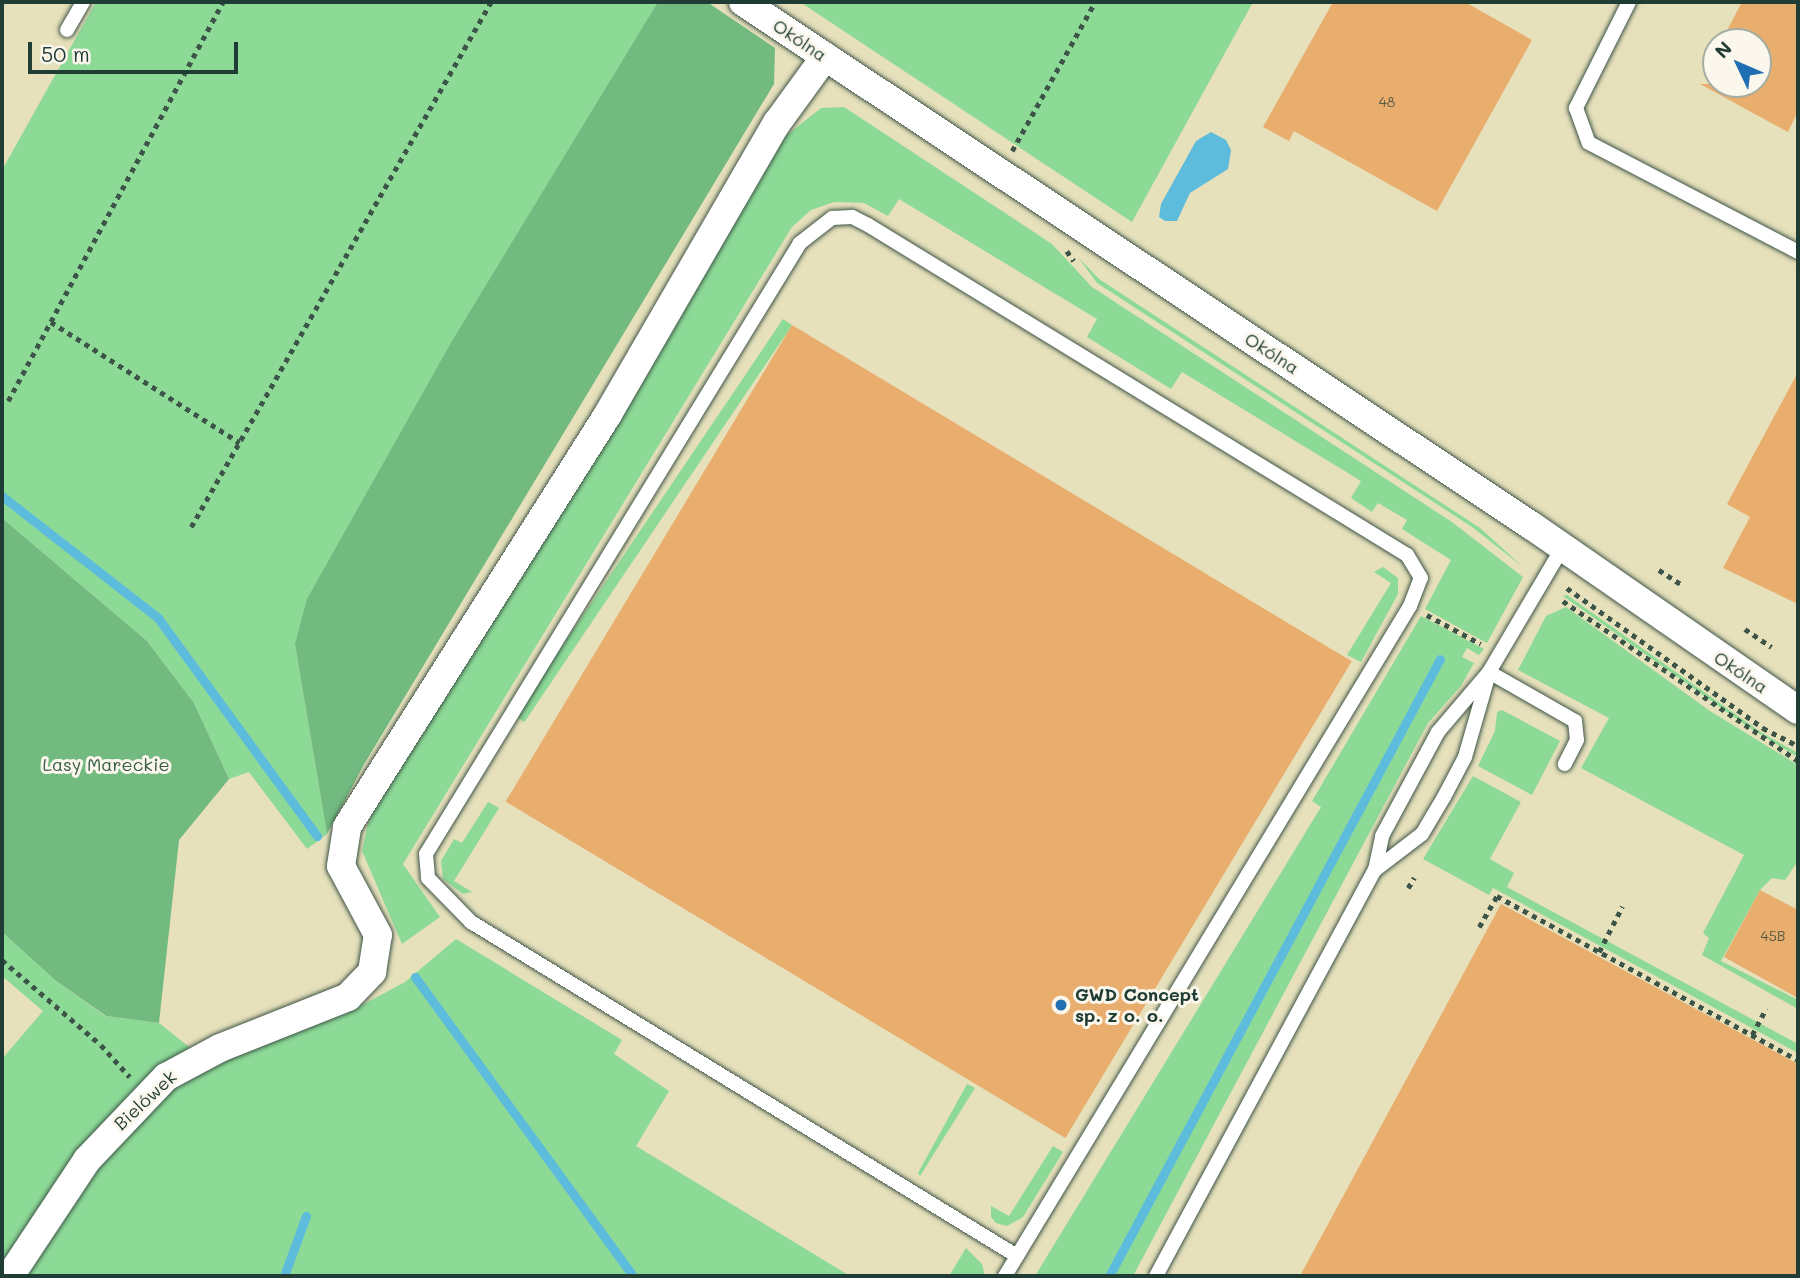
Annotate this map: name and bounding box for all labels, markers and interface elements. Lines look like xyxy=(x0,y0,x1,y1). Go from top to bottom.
street label: Okólna xyxy=(769,14,831,66)
scale bar xyxy=(32,28,242,72)
north arrow xyxy=(1702,28,1772,98)
text: N xyxy=(1709,36,1737,63)
text: 50 m xyxy=(41,40,90,67)
house number: 48 xyxy=(1379,94,1395,110)
street label: Okólna xyxy=(1241,328,1303,378)
street label: Okólna xyxy=(1710,646,1772,698)
park label: Lasy Mareckie xyxy=(42,753,170,775)
house number: 45B xyxy=(1760,928,1786,944)
place label: GWD Concept sp. z o. o. xyxy=(1075,984,1199,1026)
marker: GWD Concept sp. z o. o. xyxy=(1053,997,1069,1013)
street label: Bielówek xyxy=(109,1066,181,1134)

